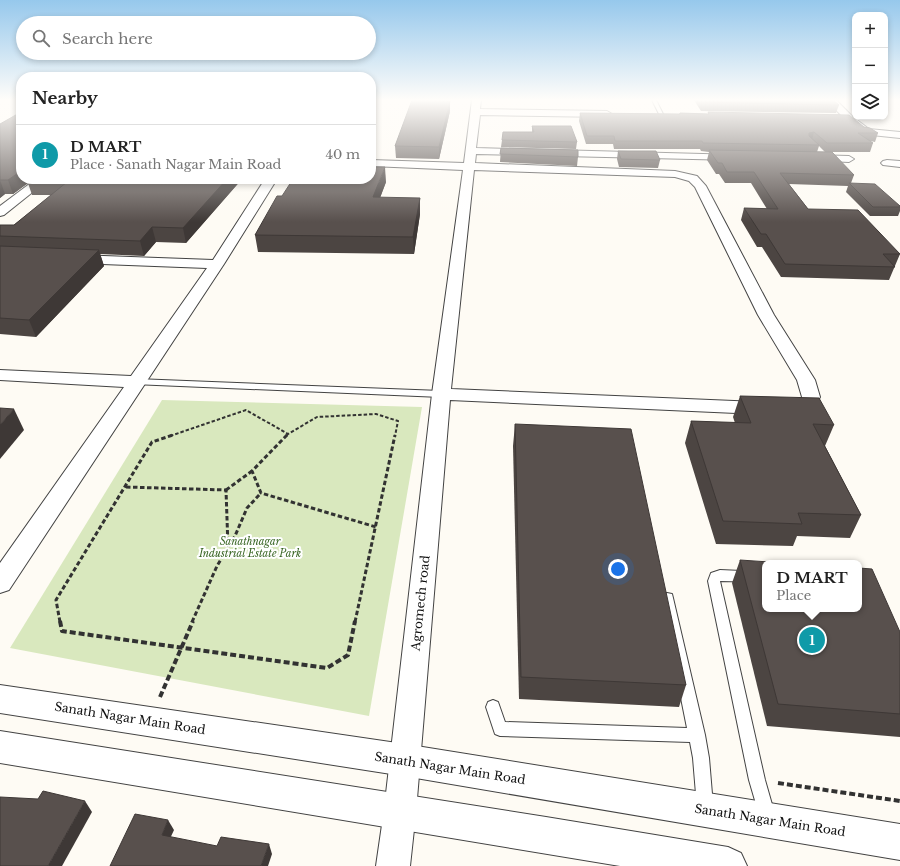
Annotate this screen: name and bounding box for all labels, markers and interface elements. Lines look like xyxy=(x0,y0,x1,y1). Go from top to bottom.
map controls xyxy=(852,12,888,120)
button: + xyxy=(852,12,888,48)
search box xyxy=(16,16,376,60)
icon: search xyxy=(30,27,52,49)
text: Search here xyxy=(62,29,153,48)
button: − xyxy=(852,48,888,84)
button: layers xyxy=(852,84,888,120)
text: Nearby xyxy=(32,88,98,109)
text: D MART xyxy=(70,137,141,156)
text: 1 xyxy=(42,146,48,163)
text: 40 m xyxy=(325,146,360,163)
text: Place · Sanath Nagar Main Road xyxy=(70,156,281,173)
park label: Sanathnagar Industrial Estate Park xyxy=(198,535,301,560)
street label: Agromech road xyxy=(407,554,432,652)
your location xyxy=(608,559,628,579)
popup xyxy=(762,560,862,612)
text: D MART xyxy=(776,568,848,587)
text: Place xyxy=(776,587,811,604)
pin: 1 xyxy=(799,625,825,655)
street label: Sanath Nagar Main Road xyxy=(53,699,207,737)
street label: Sanath Nagar Main Road xyxy=(373,749,527,787)
street label: Sanath Nagar Main Road xyxy=(693,801,847,839)

